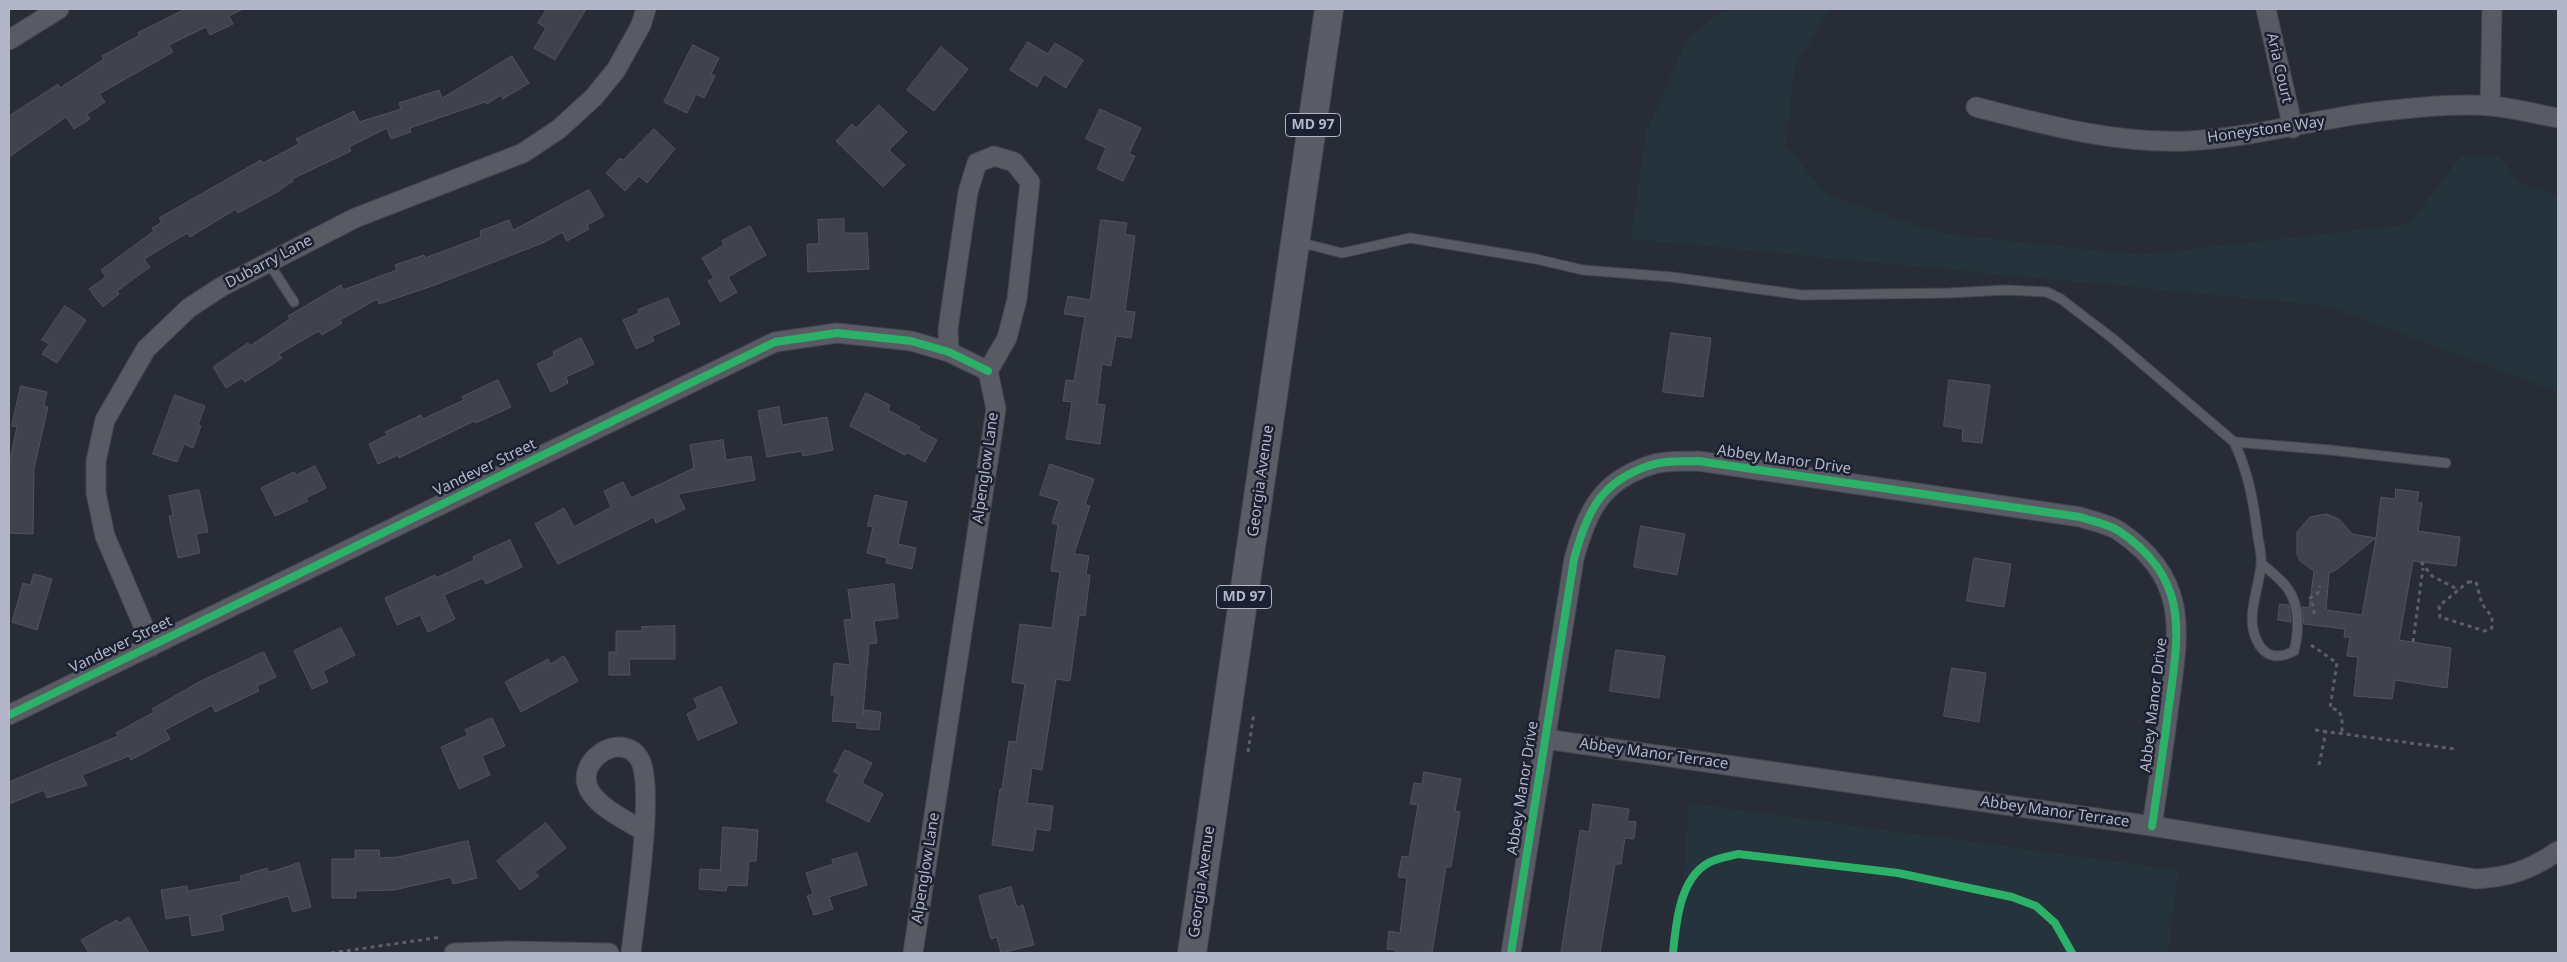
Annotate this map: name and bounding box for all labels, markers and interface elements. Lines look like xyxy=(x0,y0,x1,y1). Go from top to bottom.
street label: Aria Court xyxy=(2262,31,2296,105)
street label: Honeystone Way xyxy=(2206,113,2326,147)
road number: MD 97 xyxy=(1286,114,1340,136)
street label: Dubarry Lane xyxy=(222,232,316,292)
street label: Alpenglow Lane xyxy=(969,411,1003,525)
street label: Georgia Avenue xyxy=(1244,424,1278,538)
street label: Vandever Street xyxy=(431,435,539,501)
street label: Abbey Manor Drive xyxy=(1716,442,1852,478)
road number: MD 97 xyxy=(1216,586,1272,608)
street label: Vandever Street xyxy=(67,612,175,678)
street label: Abbey Manor Drive xyxy=(2137,637,2171,773)
street label: Abbey Manor Drive xyxy=(1504,720,1542,856)
street label: Abbey Manor Terrace xyxy=(1578,735,1730,773)
street label: Abbey Manor Terrace xyxy=(1979,793,2131,831)
street label: Alpenglow Lane xyxy=(908,811,944,925)
street label: Georgia Avenue xyxy=(1185,825,1219,939)

